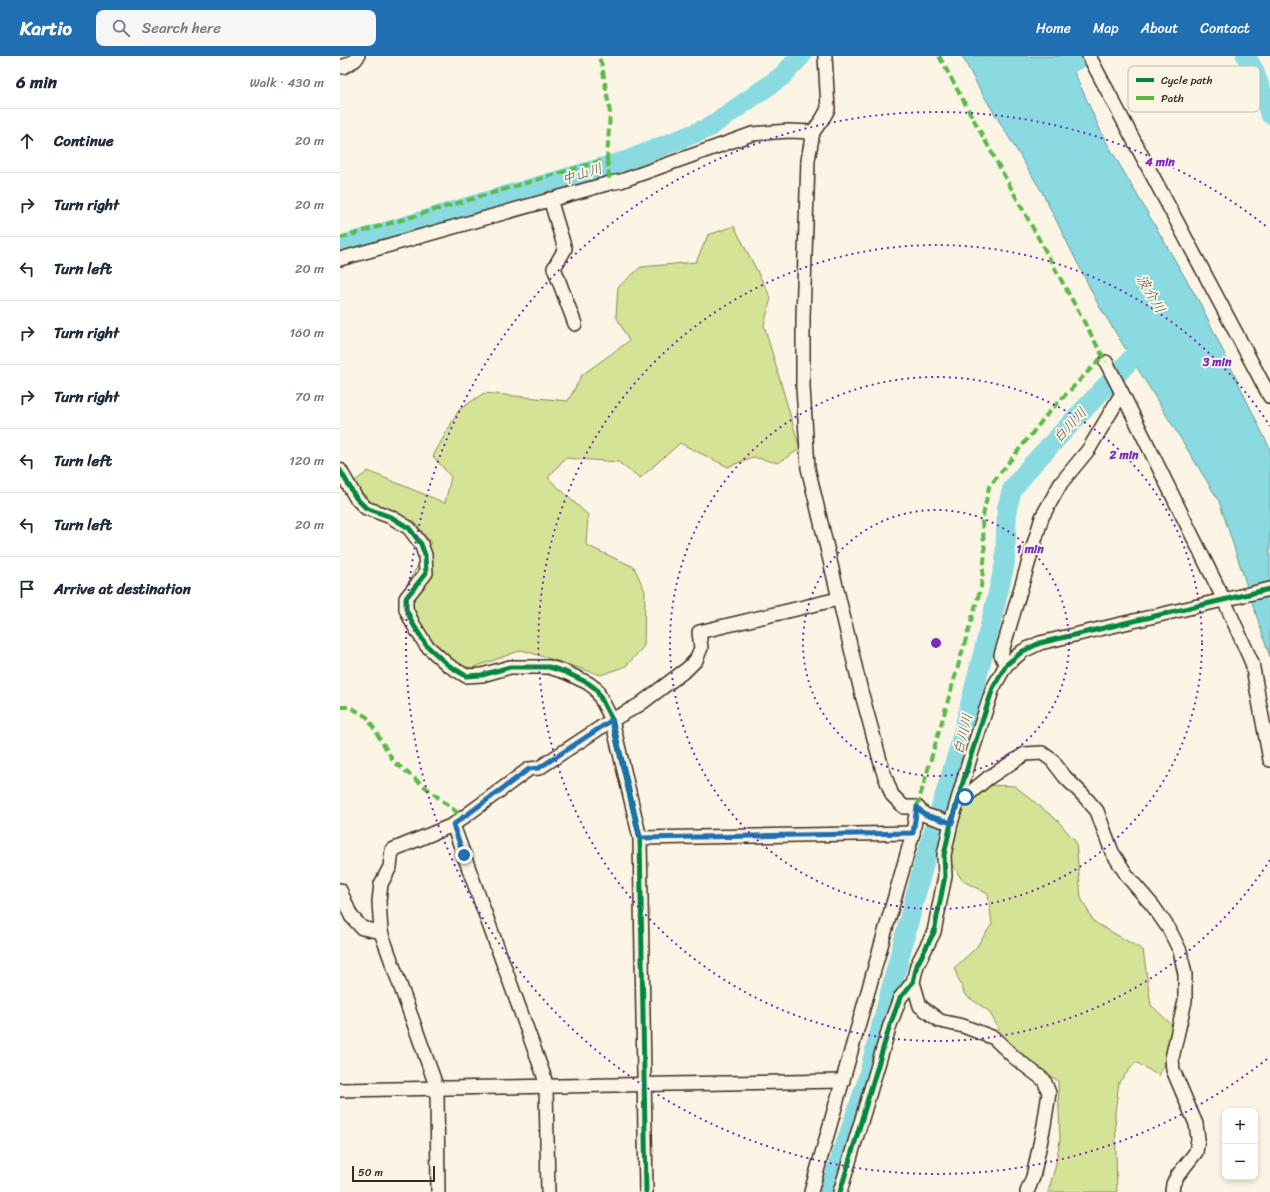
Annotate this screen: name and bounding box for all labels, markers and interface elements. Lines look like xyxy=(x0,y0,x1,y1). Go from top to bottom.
search box xyxy=(96,10,376,46)
text: Kartio xyxy=(20,12,72,45)
text: Search here xyxy=(142,15,221,41)
text: Home xyxy=(1036,16,1071,41)
text: Map xyxy=(1093,16,1119,41)
text: About xyxy=(1141,16,1178,41)
text: Contact xyxy=(1200,16,1250,41)
icon: search xyxy=(110,17,132,39)
legend xyxy=(1128,66,1260,112)
text: 6 min xyxy=(16,67,57,97)
text: Walk · 430 m xyxy=(250,71,324,94)
text: Cycle path xyxy=(1161,71,1213,90)
text: Path xyxy=(1161,89,1184,108)
text: Continue xyxy=(54,128,114,154)
text: 20 m xyxy=(295,129,324,152)
icon: ahead xyxy=(16,130,38,152)
text: 4 min xyxy=(1144,151,1175,173)
water label: 中山川 xyxy=(558,156,606,192)
text: Turn right xyxy=(54,192,119,218)
text: 20 m xyxy=(295,193,324,216)
icon: right xyxy=(16,194,38,216)
text: Turn left xyxy=(54,256,112,282)
text: 20 m xyxy=(295,257,324,280)
icon: left xyxy=(16,258,38,280)
water label: 波介川 xyxy=(1130,270,1172,318)
text: Turn right xyxy=(54,320,119,346)
text: 160 m xyxy=(289,321,324,344)
icon: right xyxy=(16,322,38,344)
text: 3 min xyxy=(1202,351,1232,373)
text: Turn right xyxy=(54,384,119,410)
text: 70 m xyxy=(295,385,324,408)
icon: right xyxy=(16,386,38,408)
water label: 白川川 xyxy=(1047,401,1093,449)
text: 2 min xyxy=(1108,444,1139,466)
text: Turn left xyxy=(54,448,112,474)
text: 120 m xyxy=(289,449,324,472)
icon: left xyxy=(16,450,38,472)
text: Turn left xyxy=(54,512,112,538)
text: 20 m xyxy=(295,513,324,536)
icon: left xyxy=(16,514,38,536)
text: 1 min xyxy=(1016,538,1044,560)
text: Arrive at destination xyxy=(54,576,191,602)
icon: arrive xyxy=(16,578,38,600)
centre of rings xyxy=(929,636,943,650)
water label: 白川川 xyxy=(946,711,980,757)
route start xyxy=(956,788,974,806)
route end xyxy=(455,846,473,864)
map controls xyxy=(1222,1108,1258,1180)
button: + xyxy=(1222,1108,1258,1144)
button: − xyxy=(1222,1144,1258,1180)
text: 50 m xyxy=(358,1163,383,1182)
scale bar xyxy=(352,1164,435,1183)

